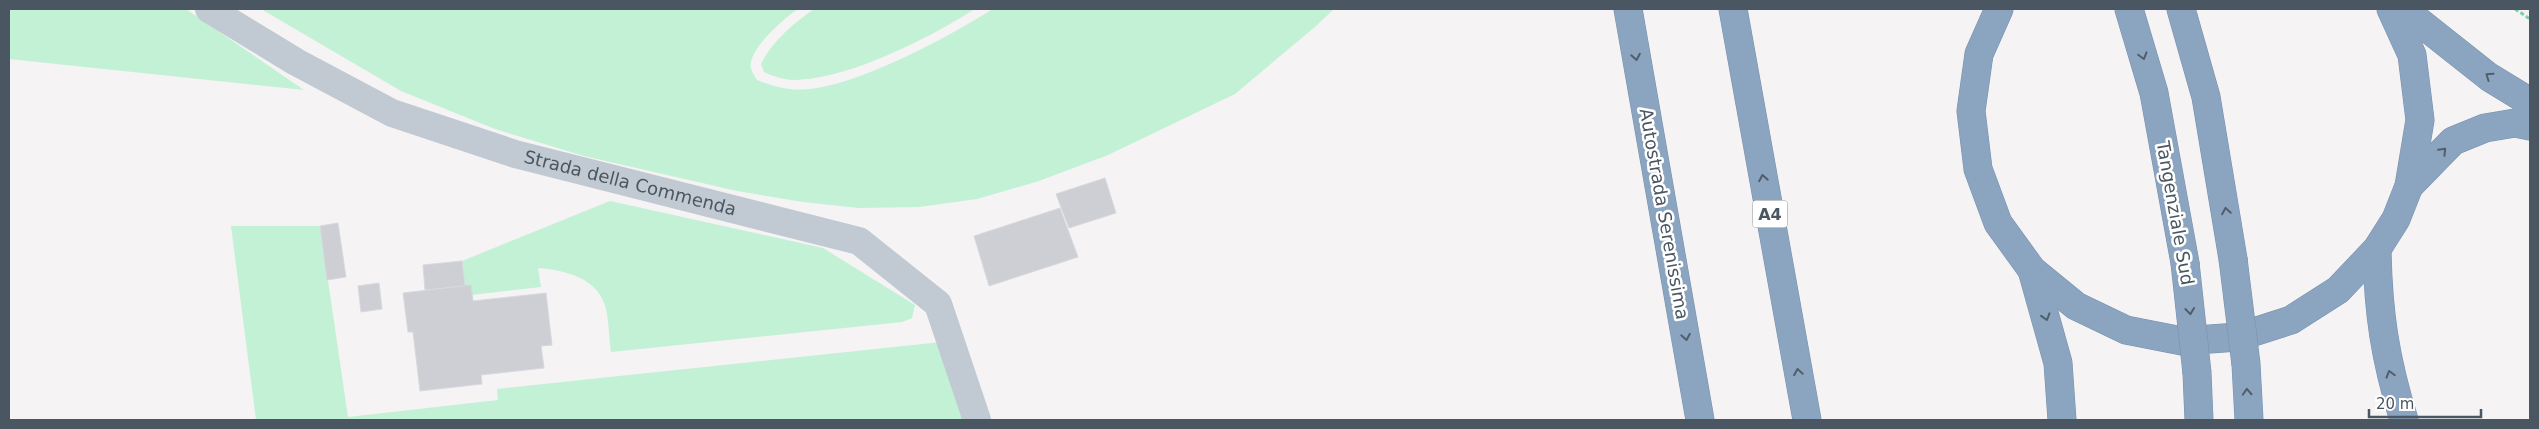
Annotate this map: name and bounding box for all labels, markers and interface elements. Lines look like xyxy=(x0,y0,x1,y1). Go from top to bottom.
one-way arrow xyxy=(2137,51,2147,59)
one-way arrow xyxy=(1631,52,1641,61)
one-way arrow xyxy=(2485,73,2495,82)
street label: Autostrada Serenissima xyxy=(1636,107,1693,321)
street label: Tangenziale Sud xyxy=(2152,138,2199,287)
street label: Strada della Commenda xyxy=(522,146,739,220)
one-way arrow xyxy=(2437,148,2446,157)
one-way arrow xyxy=(1759,173,1769,182)
road number: A4 xyxy=(1752,200,1788,228)
one-way arrow xyxy=(2221,206,2231,215)
one-way arrow xyxy=(2185,307,2196,315)
one-way arrow xyxy=(2041,312,2051,321)
one-way arrow xyxy=(1680,333,1690,342)
one-way arrow xyxy=(1794,368,1804,377)
one-way arrow xyxy=(2386,370,2396,378)
scale bar xyxy=(2369,386,2482,418)
one-way arrow xyxy=(2242,388,2253,396)
text: 20 m xyxy=(2376,395,2414,413)

